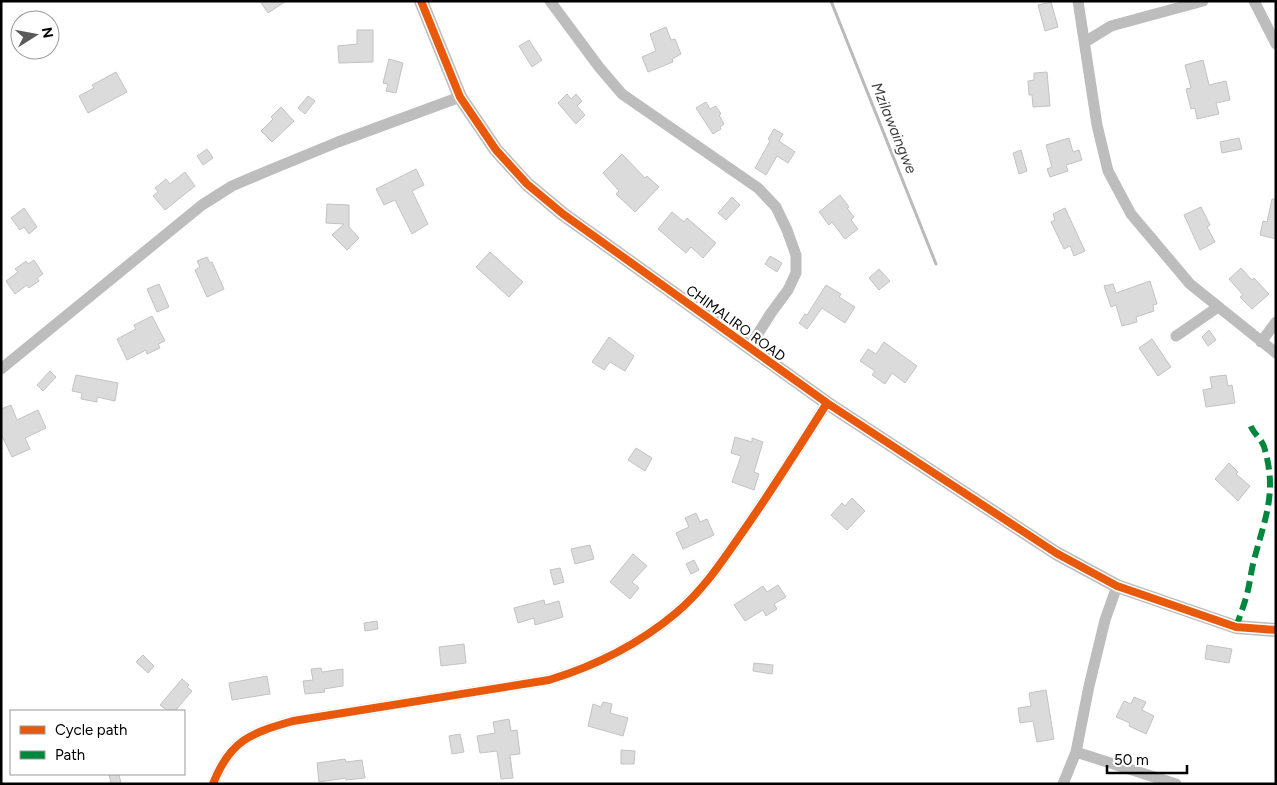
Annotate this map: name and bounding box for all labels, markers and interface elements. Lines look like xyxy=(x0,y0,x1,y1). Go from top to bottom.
north arrow xyxy=(10,10,60,60)
text: N xyxy=(38,26,57,40)
water label: Mzilawaingwe xyxy=(868,80,920,176)
street label: CHIMALIRO ROAD xyxy=(683,282,789,365)
legend xyxy=(10,710,185,775)
text: Cycle path xyxy=(55,721,127,739)
scale bar xyxy=(1107,742,1187,774)
text: Path xyxy=(55,746,85,764)
text: 50 m xyxy=(1114,751,1149,769)

